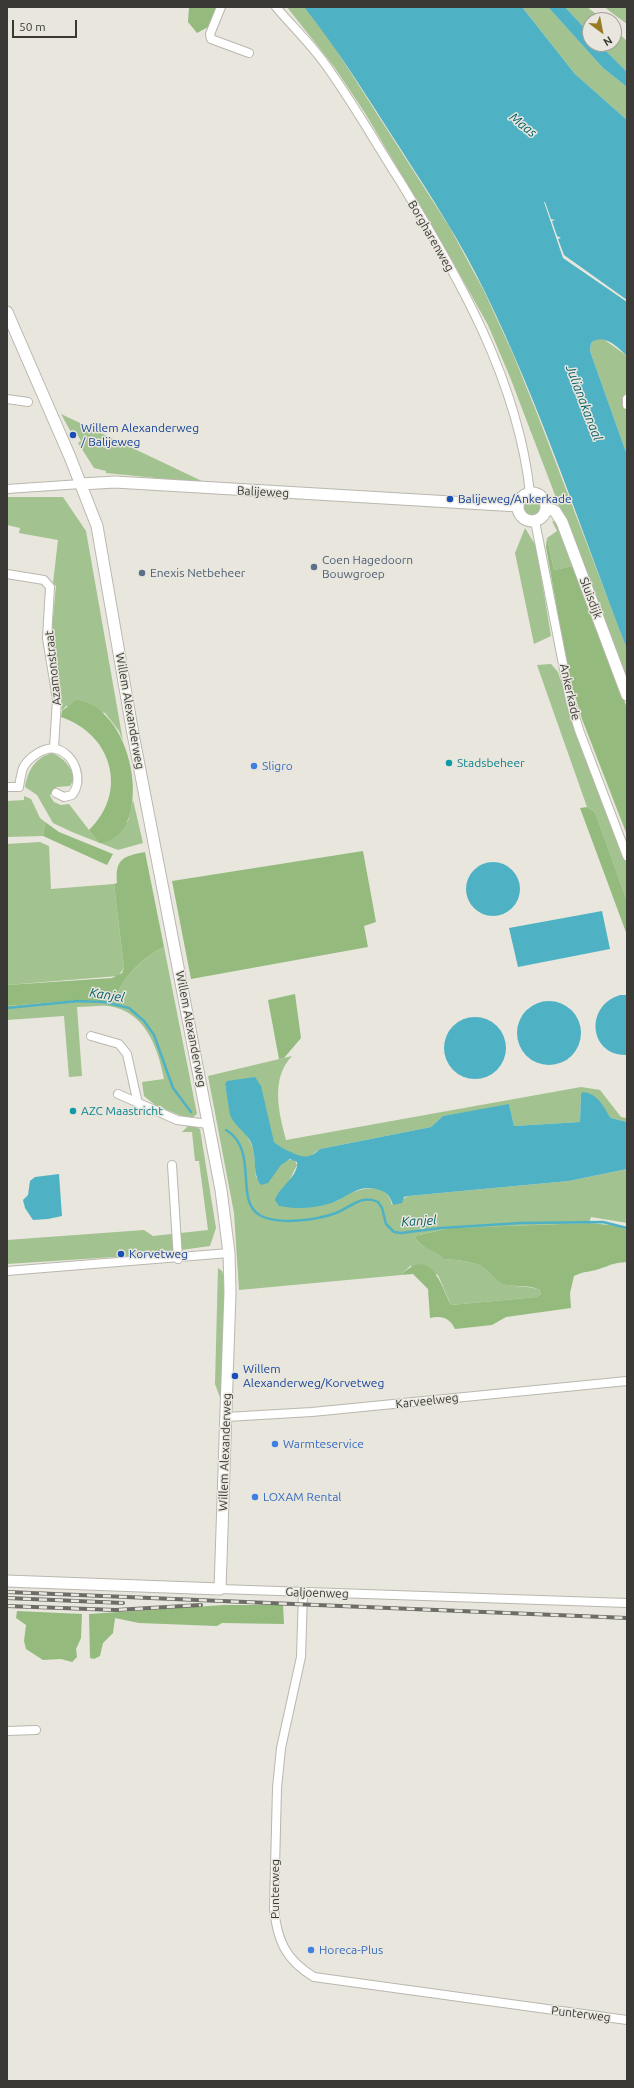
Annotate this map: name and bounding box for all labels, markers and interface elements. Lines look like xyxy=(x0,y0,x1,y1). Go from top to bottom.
scale bar xyxy=(14,12,79,38)
north arrow xyxy=(582,12,622,52)
text: 50 m xyxy=(19,20,46,33)
text: N xyxy=(601,34,614,49)
water label: Maas xyxy=(506,109,540,141)
street label: Borgharenweg xyxy=(405,198,457,274)
water label: Julianakanaal xyxy=(562,363,606,443)
place label: Willem Alexanderweg / Balijeweg xyxy=(81,421,199,449)
marker: Willem Alexanderweg / Balijeweg xyxy=(68,430,78,440)
street label: Balijeweg xyxy=(237,483,289,501)
place label: Balijeweg/Ankerkade xyxy=(458,492,572,506)
marker: Balijeweg/Ankerkade xyxy=(445,494,455,504)
place label: Coen Hagedoorn Bouwgroep xyxy=(322,553,413,581)
marker: Coen Hagedoorn Bouwgroep xyxy=(309,562,319,572)
place label: Enexis Netbeheer xyxy=(150,566,245,580)
marker: Enexis Netbeheer xyxy=(137,568,147,578)
street label: Sluisdijk xyxy=(577,575,605,621)
street label: Azamonstraat xyxy=(42,630,64,706)
street label: Willem Alexanderweg xyxy=(113,652,147,770)
street label: Ankerkade xyxy=(557,662,583,722)
place label: Stadsbeheer xyxy=(457,756,525,770)
marker: Stadsbeheer xyxy=(444,758,454,768)
place label: Sligro xyxy=(262,759,293,773)
marker: Sligro xyxy=(249,761,259,771)
street label: Willem Alexanderweg xyxy=(173,970,209,1088)
water label: Kanjel xyxy=(88,985,126,1005)
place label: AZC Maastricht xyxy=(81,1104,163,1118)
marker: AZC Maastricht xyxy=(68,1106,78,1116)
water label: Kanjel xyxy=(401,1212,437,1230)
place label: Korvetweg xyxy=(129,1247,188,1261)
marker: Korvetweg xyxy=(116,1249,126,1259)
place label: Willem Alexanderweg/Korvetweg xyxy=(243,1362,384,1390)
marker: Willem Alexanderweg/Korvetweg xyxy=(230,1371,240,1381)
street label: Karveelweg xyxy=(395,1391,459,1411)
street label: Willem Alexanderweg xyxy=(216,1393,234,1511)
place label: Warmteservice xyxy=(283,1437,364,1451)
marker: Warmteservice xyxy=(270,1439,280,1449)
place label: LOXAM Rental xyxy=(263,1490,341,1504)
marker: LOXAM Rental xyxy=(250,1492,260,1502)
street label: Galjoenweg xyxy=(285,1585,349,1601)
street label: Punterweg xyxy=(268,1859,282,1919)
place label: Horeca-Plus xyxy=(319,1943,383,1957)
marker: Horeca-Plus xyxy=(306,1945,316,1955)
street label: Punterweg xyxy=(550,2003,612,2025)

